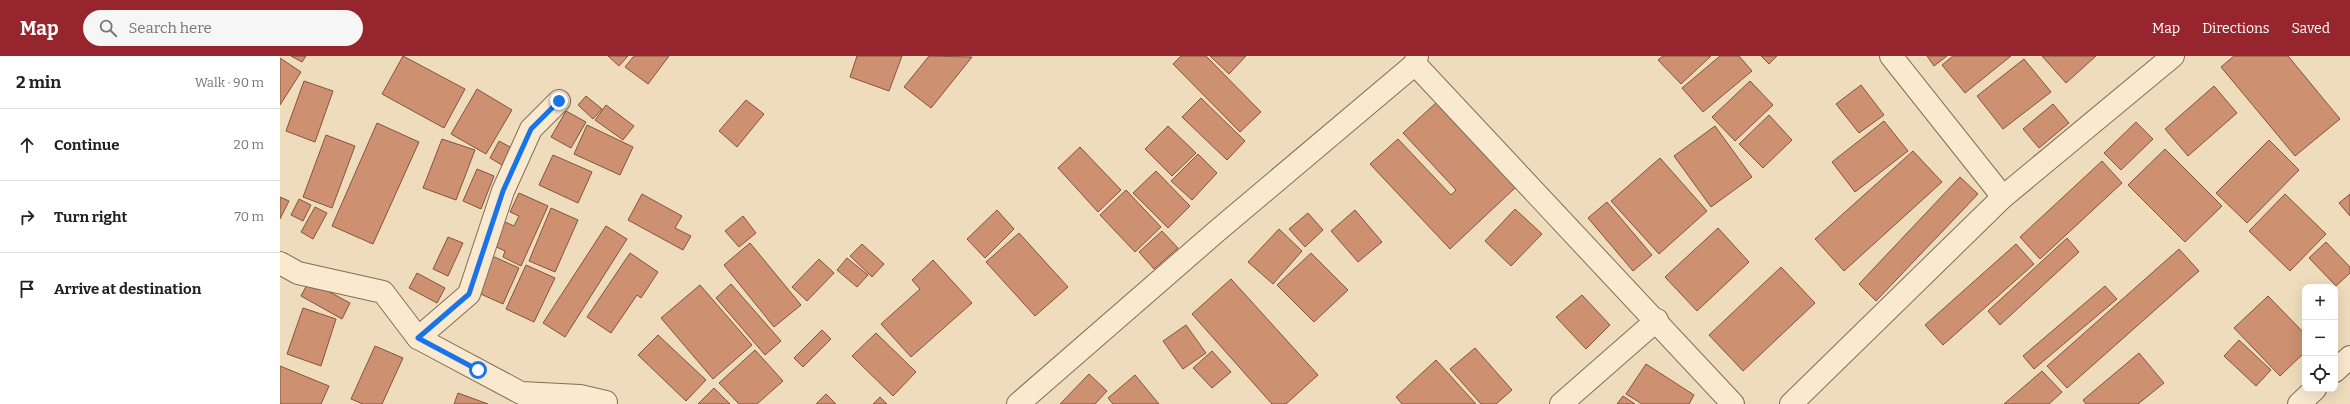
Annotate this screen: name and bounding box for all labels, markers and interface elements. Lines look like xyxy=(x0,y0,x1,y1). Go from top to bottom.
search box xyxy=(83,10,363,46)
text: Map xyxy=(20,17,59,40)
icon: search xyxy=(97,17,119,39)
text: Search here xyxy=(129,19,212,37)
text: Map xyxy=(2152,20,2180,37)
text: Directions xyxy=(2202,20,2270,37)
text: Saved xyxy=(2292,20,2330,37)
text: 2 min xyxy=(16,72,61,93)
text: Walk · 90 m xyxy=(195,75,264,90)
route end xyxy=(550,92,568,110)
icon: ahead xyxy=(16,134,38,156)
text: Continue xyxy=(54,136,120,154)
text: 20 m xyxy=(234,137,264,152)
icon: right xyxy=(16,206,38,228)
text: Turn right xyxy=(54,208,127,226)
text: 70 m xyxy=(234,209,264,224)
icon: arrive xyxy=(16,278,38,300)
text: Arrive at destination xyxy=(54,280,201,298)
map controls xyxy=(2302,284,2338,392)
button: + xyxy=(2302,284,2338,320)
button: − xyxy=(2302,320,2338,356)
button: locate xyxy=(2302,356,2338,392)
route start xyxy=(469,361,487,379)

